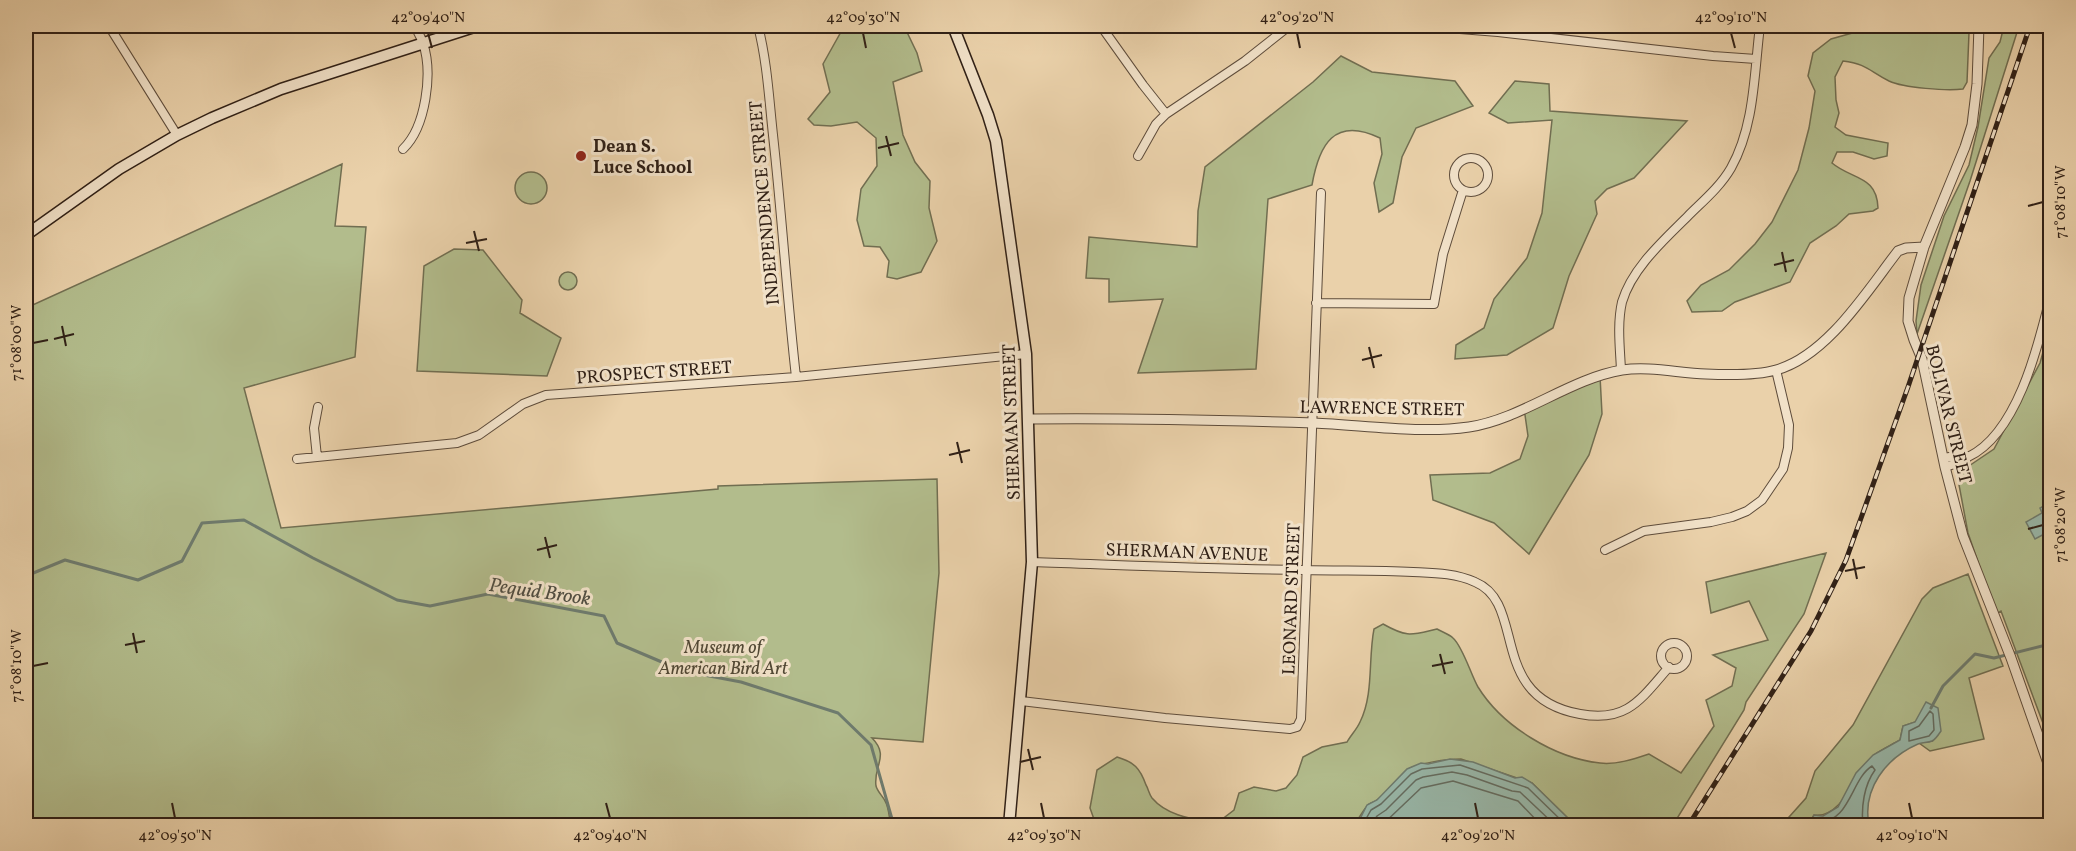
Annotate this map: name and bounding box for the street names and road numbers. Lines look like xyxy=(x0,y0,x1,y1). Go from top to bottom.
street label: INDEPENDENCE STREET xyxy=(744,99,787,306)
street label: BOLIVAR STREET xyxy=(1918,342,1977,487)
street label: SHERMAN STREET xyxy=(997,343,1028,501)
street label: PROSPECT STREET xyxy=(575,356,733,391)
street label: LAWRENCE STREET xyxy=(1299,396,1465,423)
street label: LEONARD STREET xyxy=(1277,522,1308,676)
street label: SHERMAN AVENUE xyxy=(1105,538,1269,569)

